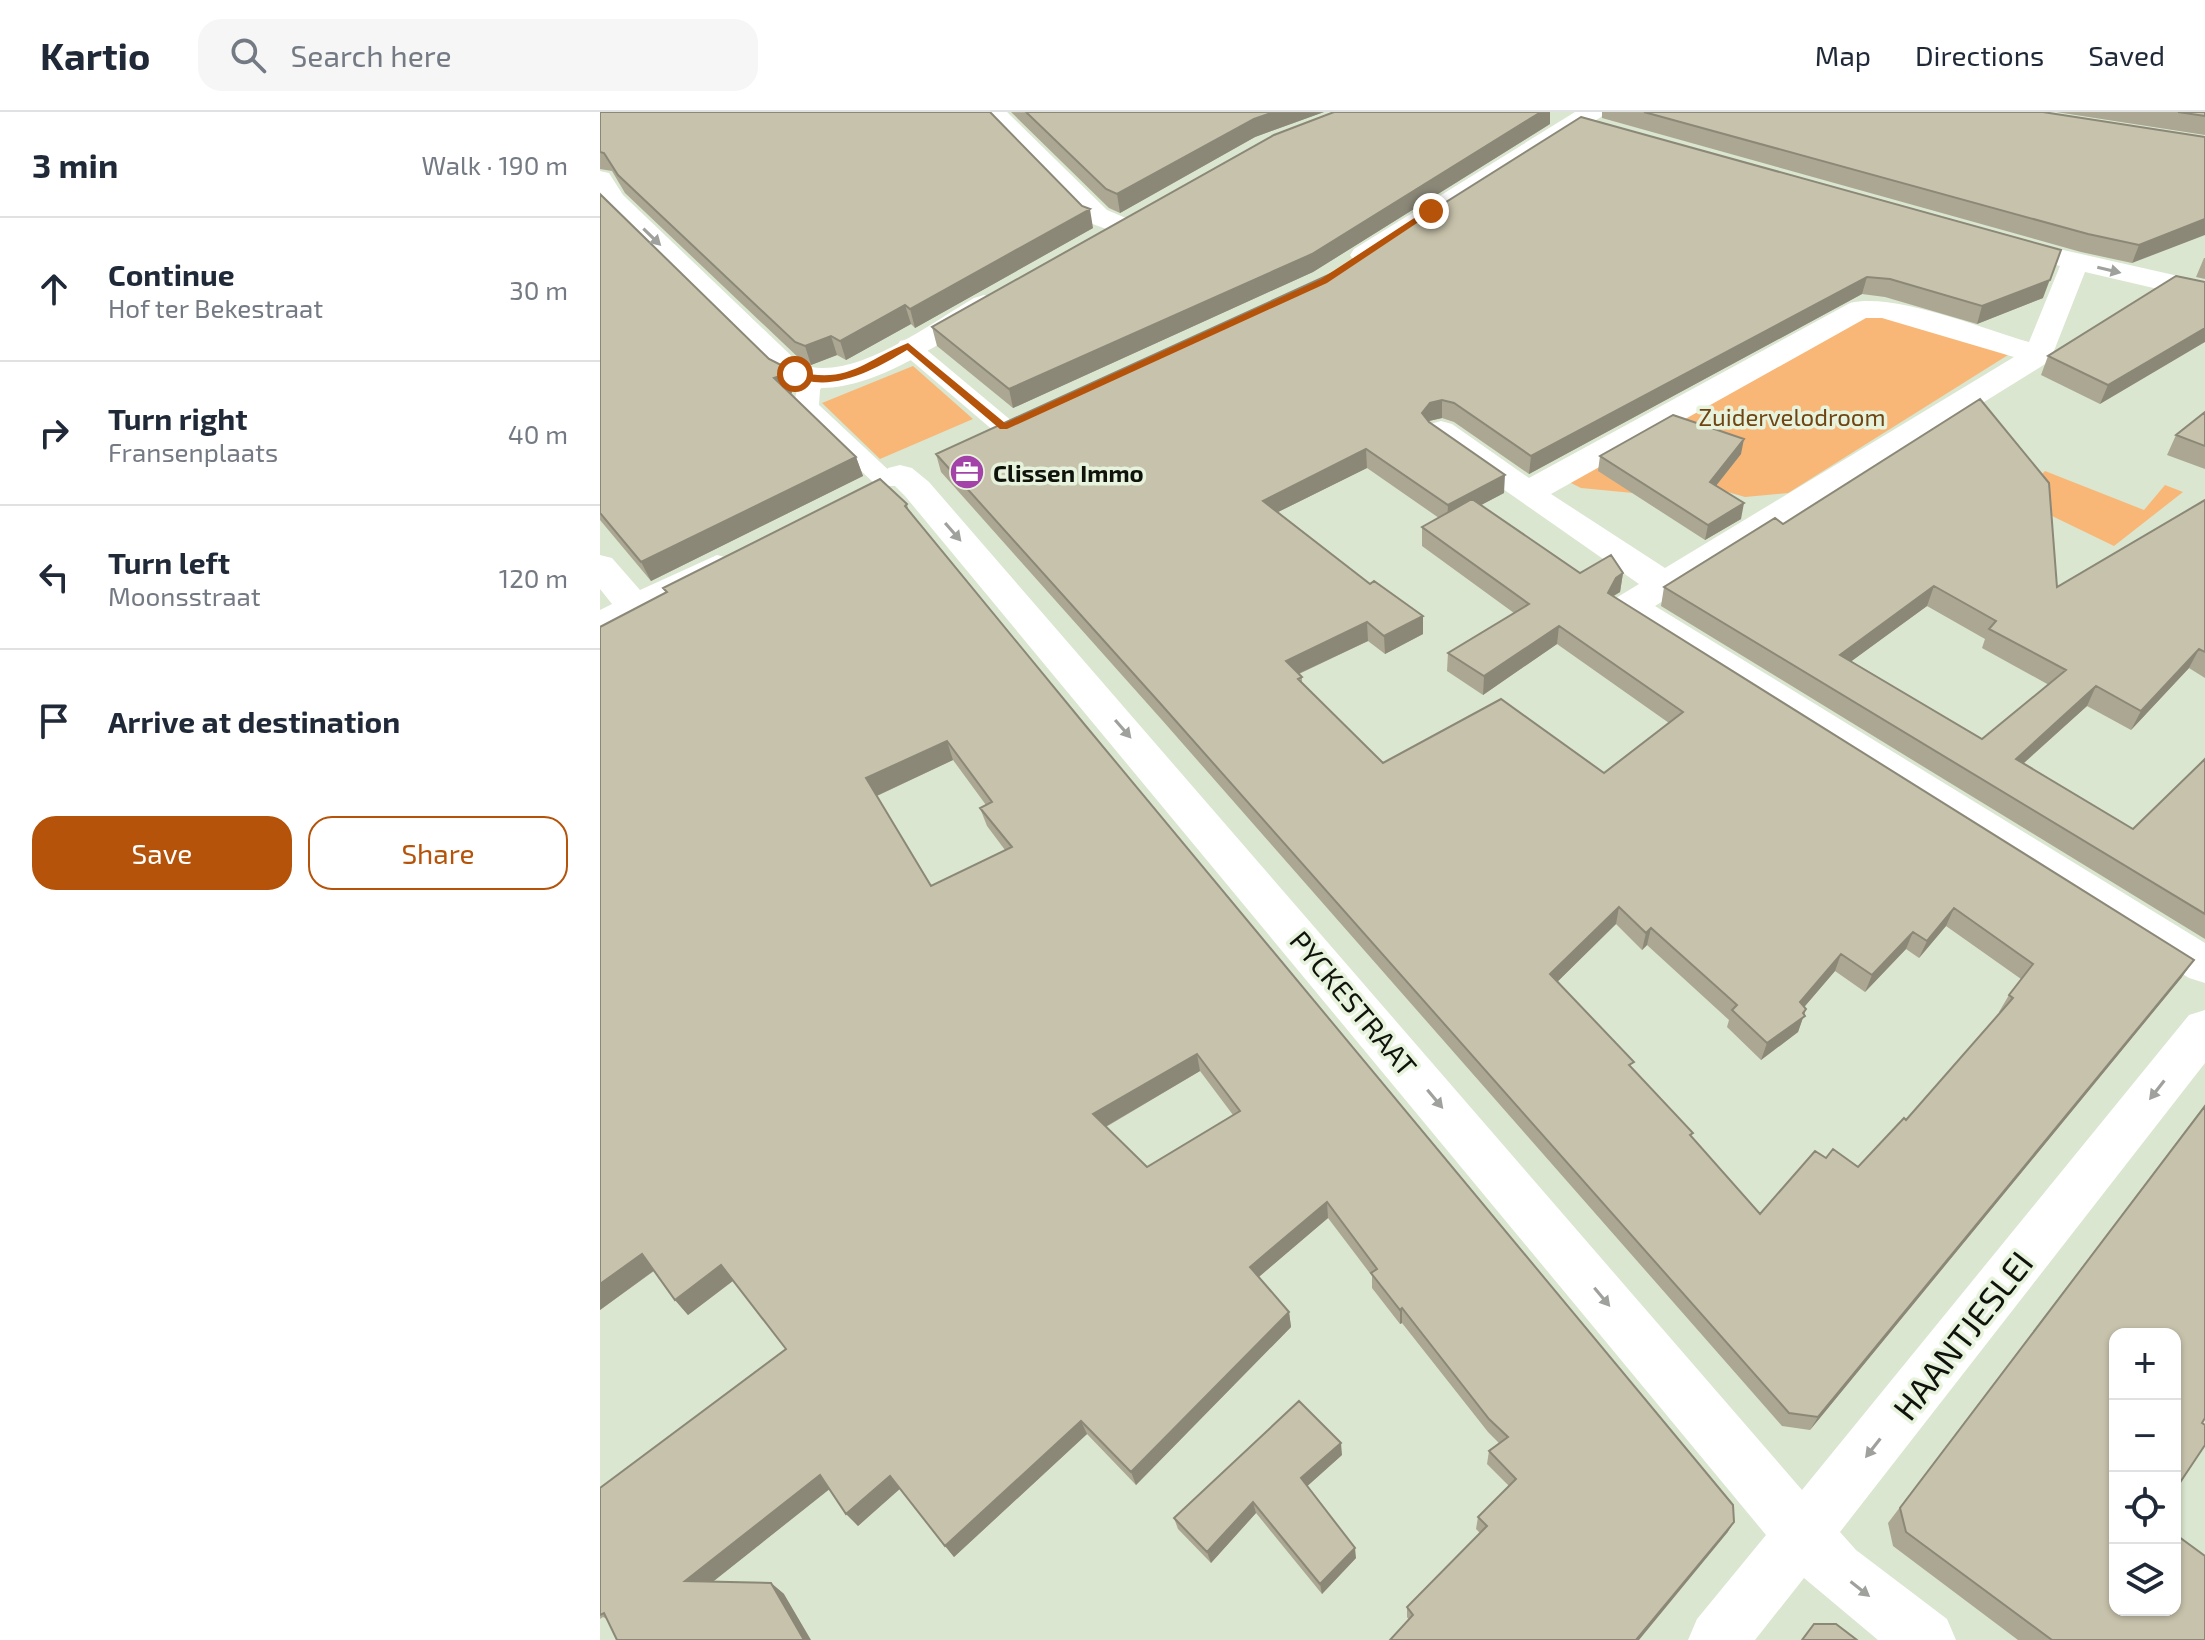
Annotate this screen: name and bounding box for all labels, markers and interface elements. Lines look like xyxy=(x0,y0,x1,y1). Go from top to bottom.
search box xyxy=(198,19,758,91)
text: Kartio xyxy=(40,32,150,78)
icon: search xyxy=(226,33,270,77)
text: Search here xyxy=(290,37,452,73)
text: Map xyxy=(1815,38,1871,72)
text: Directions xyxy=(1915,38,2044,72)
text: Saved xyxy=(2088,38,2165,72)
text: 3 min xyxy=(32,144,118,185)
text: Walk · 190 m xyxy=(421,149,568,180)
route end xyxy=(1413,193,1449,229)
one-way arrow xyxy=(642,227,661,246)
text: Continue xyxy=(108,256,235,292)
one-way arrow xyxy=(2097,264,2122,277)
icon: ahead xyxy=(32,267,76,311)
text: 30 m xyxy=(509,274,568,305)
text: Hof ter Bekestraat xyxy=(108,292,323,323)
route start xyxy=(777,356,813,392)
text: Turn right xyxy=(108,400,248,436)
park label: Zuidervelodroom xyxy=(1698,402,1886,431)
icon: right xyxy=(32,411,76,455)
text: 40 m xyxy=(508,418,568,449)
text: Fransenplaats xyxy=(108,436,278,467)
office icon: Clissen Immo xyxy=(948,453,986,491)
place label: Clissen Immo xyxy=(993,458,1144,487)
one-way arrow xyxy=(944,521,961,541)
text: Turn left xyxy=(108,544,230,580)
icon: left xyxy=(32,555,76,599)
text: 120 m xyxy=(499,562,568,593)
text: Moonsstraat xyxy=(108,580,261,611)
icon: arrive xyxy=(32,699,76,743)
text: Arrive at destination xyxy=(108,703,400,739)
one-way arrow xyxy=(1114,718,1131,738)
button: Save xyxy=(32,816,292,890)
button: Share xyxy=(308,816,568,890)
street label: PYCKESTRAAT xyxy=(1284,924,1424,1082)
one-way arrow xyxy=(2149,1080,2165,1100)
one-way arrow xyxy=(1426,1088,1443,1108)
street label: HAANTJESLEI xyxy=(1884,1243,2040,1427)
one-way arrow xyxy=(1593,1287,1610,1307)
map controls xyxy=(2109,1328,2181,1616)
button: + xyxy=(2109,1328,2181,1400)
button: − xyxy=(2109,1400,2181,1472)
one-way arrow xyxy=(1866,1438,1882,1458)
button: locate xyxy=(2109,1472,2181,1544)
button: layers xyxy=(2109,1544,2181,1616)
one-way arrow xyxy=(1850,1580,1870,1596)

